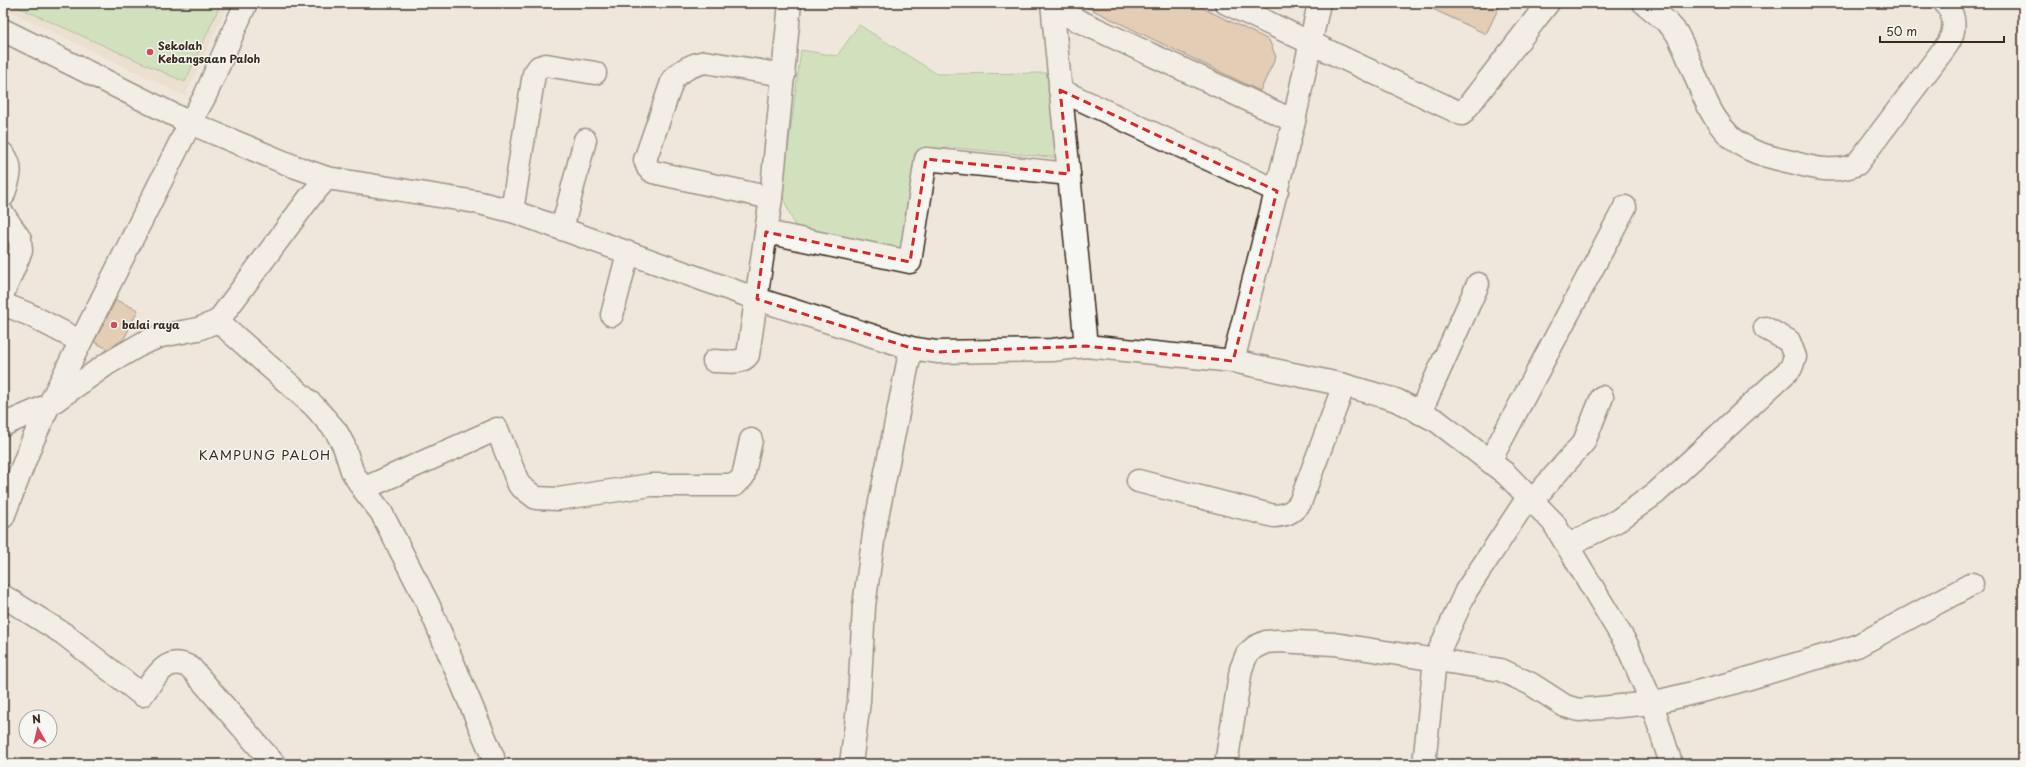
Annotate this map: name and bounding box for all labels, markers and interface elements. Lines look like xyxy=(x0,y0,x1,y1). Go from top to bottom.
scale bar xyxy=(1880,18,2004,44)
text: 50 m xyxy=(1886,22,1917,40)
place label: Sekolah Kebangsaan Paloh xyxy=(158,37,260,67)
marker: Sekolah Kebangsaan Paloh xyxy=(145,47,155,57)
place label: balai raya xyxy=(122,316,180,333)
marker: balai raya xyxy=(109,320,119,330)
district label: KAMPUNG PALOH xyxy=(199,445,331,464)
north arrow xyxy=(18,709,58,749)
text: N xyxy=(31,710,42,728)

